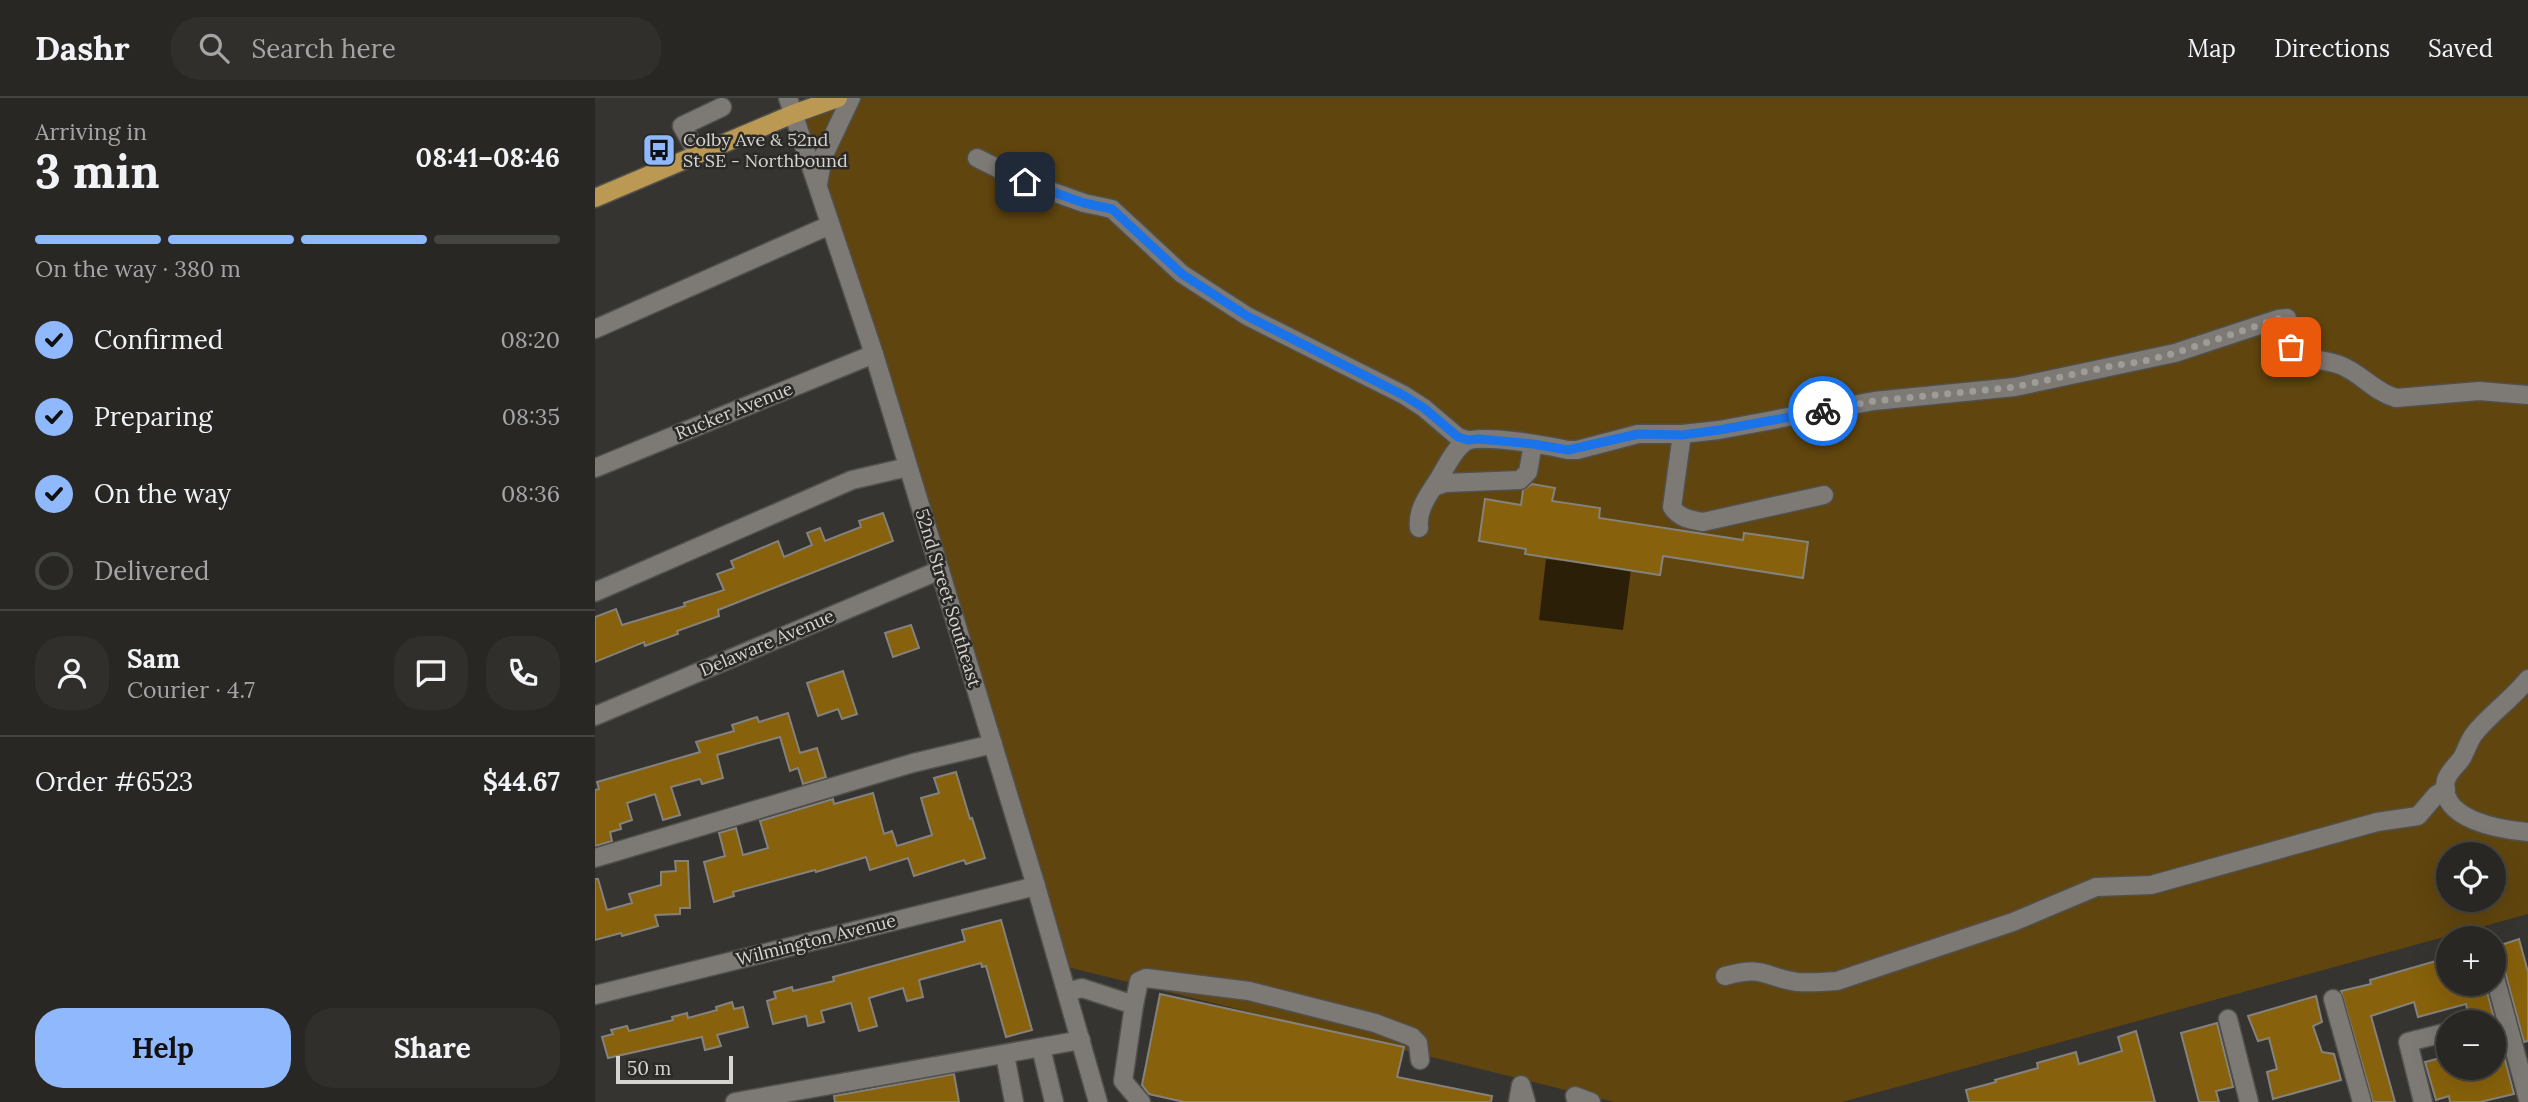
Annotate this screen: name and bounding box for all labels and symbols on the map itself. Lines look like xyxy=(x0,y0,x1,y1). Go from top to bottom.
place label: Colby Ave & 52nd St SE - Northbound xyxy=(683,128,848,172)
bus stop icon: Colby Ave & 52nd St SE - Northbound xyxy=(640,131,678,169)
pin xyxy=(995,152,1055,212)
pin xyxy=(2261,317,2321,377)
street label: Rucker Avenue xyxy=(672,376,796,445)
courier xyxy=(1788,376,1858,446)
street label: 52nd Street Southeast xyxy=(910,506,987,690)
street label: Delaware Avenue xyxy=(696,604,838,681)
street label: Wilmington Avenue xyxy=(734,908,898,970)
scale bar xyxy=(616,1053,733,1085)

